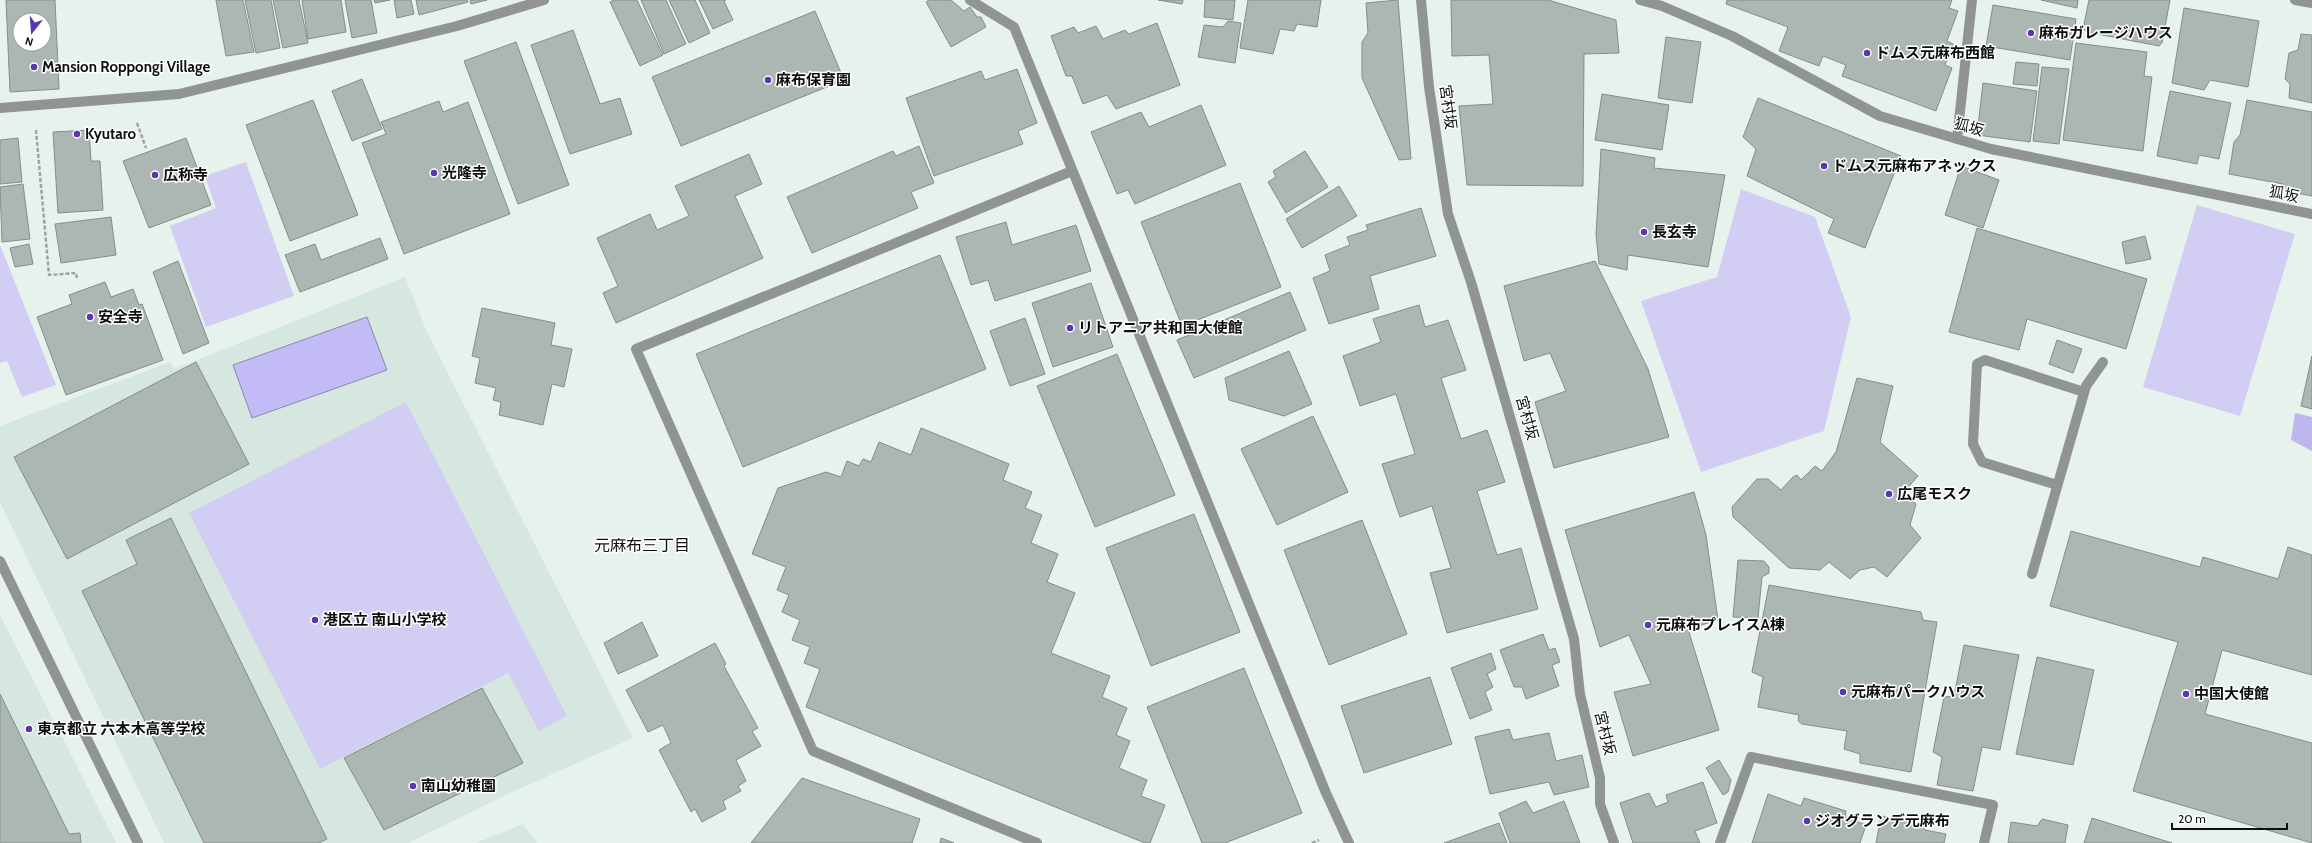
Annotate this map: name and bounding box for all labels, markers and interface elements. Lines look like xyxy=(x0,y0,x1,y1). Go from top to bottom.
north arrow xyxy=(12,12,52,52)
place label: 麻布ガレージハウス xyxy=(2039,24,2173,42)
marker: 麻布ガレージハウス xyxy=(2026,28,2036,38)
text: N xyxy=(23,34,35,49)
place label: ドムス元麻布西館 xyxy=(1875,44,1995,62)
marker: ドムス元麻布西館 xyxy=(1862,48,1872,58)
place label: Mansion Roppongi Village xyxy=(42,58,210,76)
marker: Mansion Roppongi Village xyxy=(29,62,39,72)
place label: 麻布保育園 xyxy=(776,71,851,89)
marker: 麻布保育園 xyxy=(763,75,773,85)
street label: 宮村坂 xyxy=(1436,83,1460,131)
street label: 狐坂 xyxy=(1952,114,1986,140)
place label: Kyutaro xyxy=(85,125,137,143)
marker: Kyutaro xyxy=(72,129,82,139)
place label: ドムス元麻布アネックス xyxy=(1832,157,1997,175)
marker: ドムス元麻布アネックス xyxy=(1819,161,1829,171)
place label: 光隆寺 xyxy=(442,164,487,182)
place label: 広称寺 xyxy=(163,166,208,184)
marker: 光隆寺 xyxy=(429,168,439,178)
marker: 広称寺 xyxy=(150,170,160,180)
street label: 狐坂 xyxy=(2267,182,2301,206)
place label: 長玄寺 xyxy=(1652,223,1697,241)
marker: 長玄寺 xyxy=(1639,227,1649,237)
place label: 安全寺 xyxy=(98,308,143,326)
marker: 安全寺 xyxy=(85,312,95,322)
place label: リトアニア共和国大使館 xyxy=(1078,319,1243,337)
marker: リトアニア共和国大使館 xyxy=(1065,323,1075,333)
street label: 宮村坂 xyxy=(1512,394,1542,442)
place label: 広尾モスク xyxy=(1897,485,1972,503)
marker: 広尾モスク xyxy=(1884,489,1894,499)
district label: 元麻布三丁目 xyxy=(594,536,690,555)
place label: 港区立 南山小学校 xyxy=(323,611,446,629)
marker: 港区立 南山小学校 xyxy=(310,615,320,625)
place label: 元麻布プレイスA棟 xyxy=(1656,616,1785,634)
marker: 元麻布プレイスA棟 xyxy=(1643,620,1653,630)
place label: 元麻布パークハウス xyxy=(1851,683,1985,701)
place label: 中国大使館 xyxy=(2194,685,2269,703)
marker: 元麻布パークハウス xyxy=(1838,687,1848,697)
marker: 中国大使館 xyxy=(2181,689,2191,699)
street label: 宮村坂 xyxy=(1591,709,1619,757)
place label: 東京都立 六本木高等学校 xyxy=(37,720,205,738)
marker: 東京都立 六本木高等学校 xyxy=(24,724,34,734)
place label: 南山幼稚園 xyxy=(421,777,496,795)
marker: 南山幼稚園 xyxy=(408,781,418,791)
scale bar xyxy=(2172,805,2287,831)
text: 20 m xyxy=(2178,811,2206,826)
place label: ジオグランデ元麻布 xyxy=(1815,812,1950,830)
marker: ジオグランデ元麻布 xyxy=(1802,816,1812,826)

